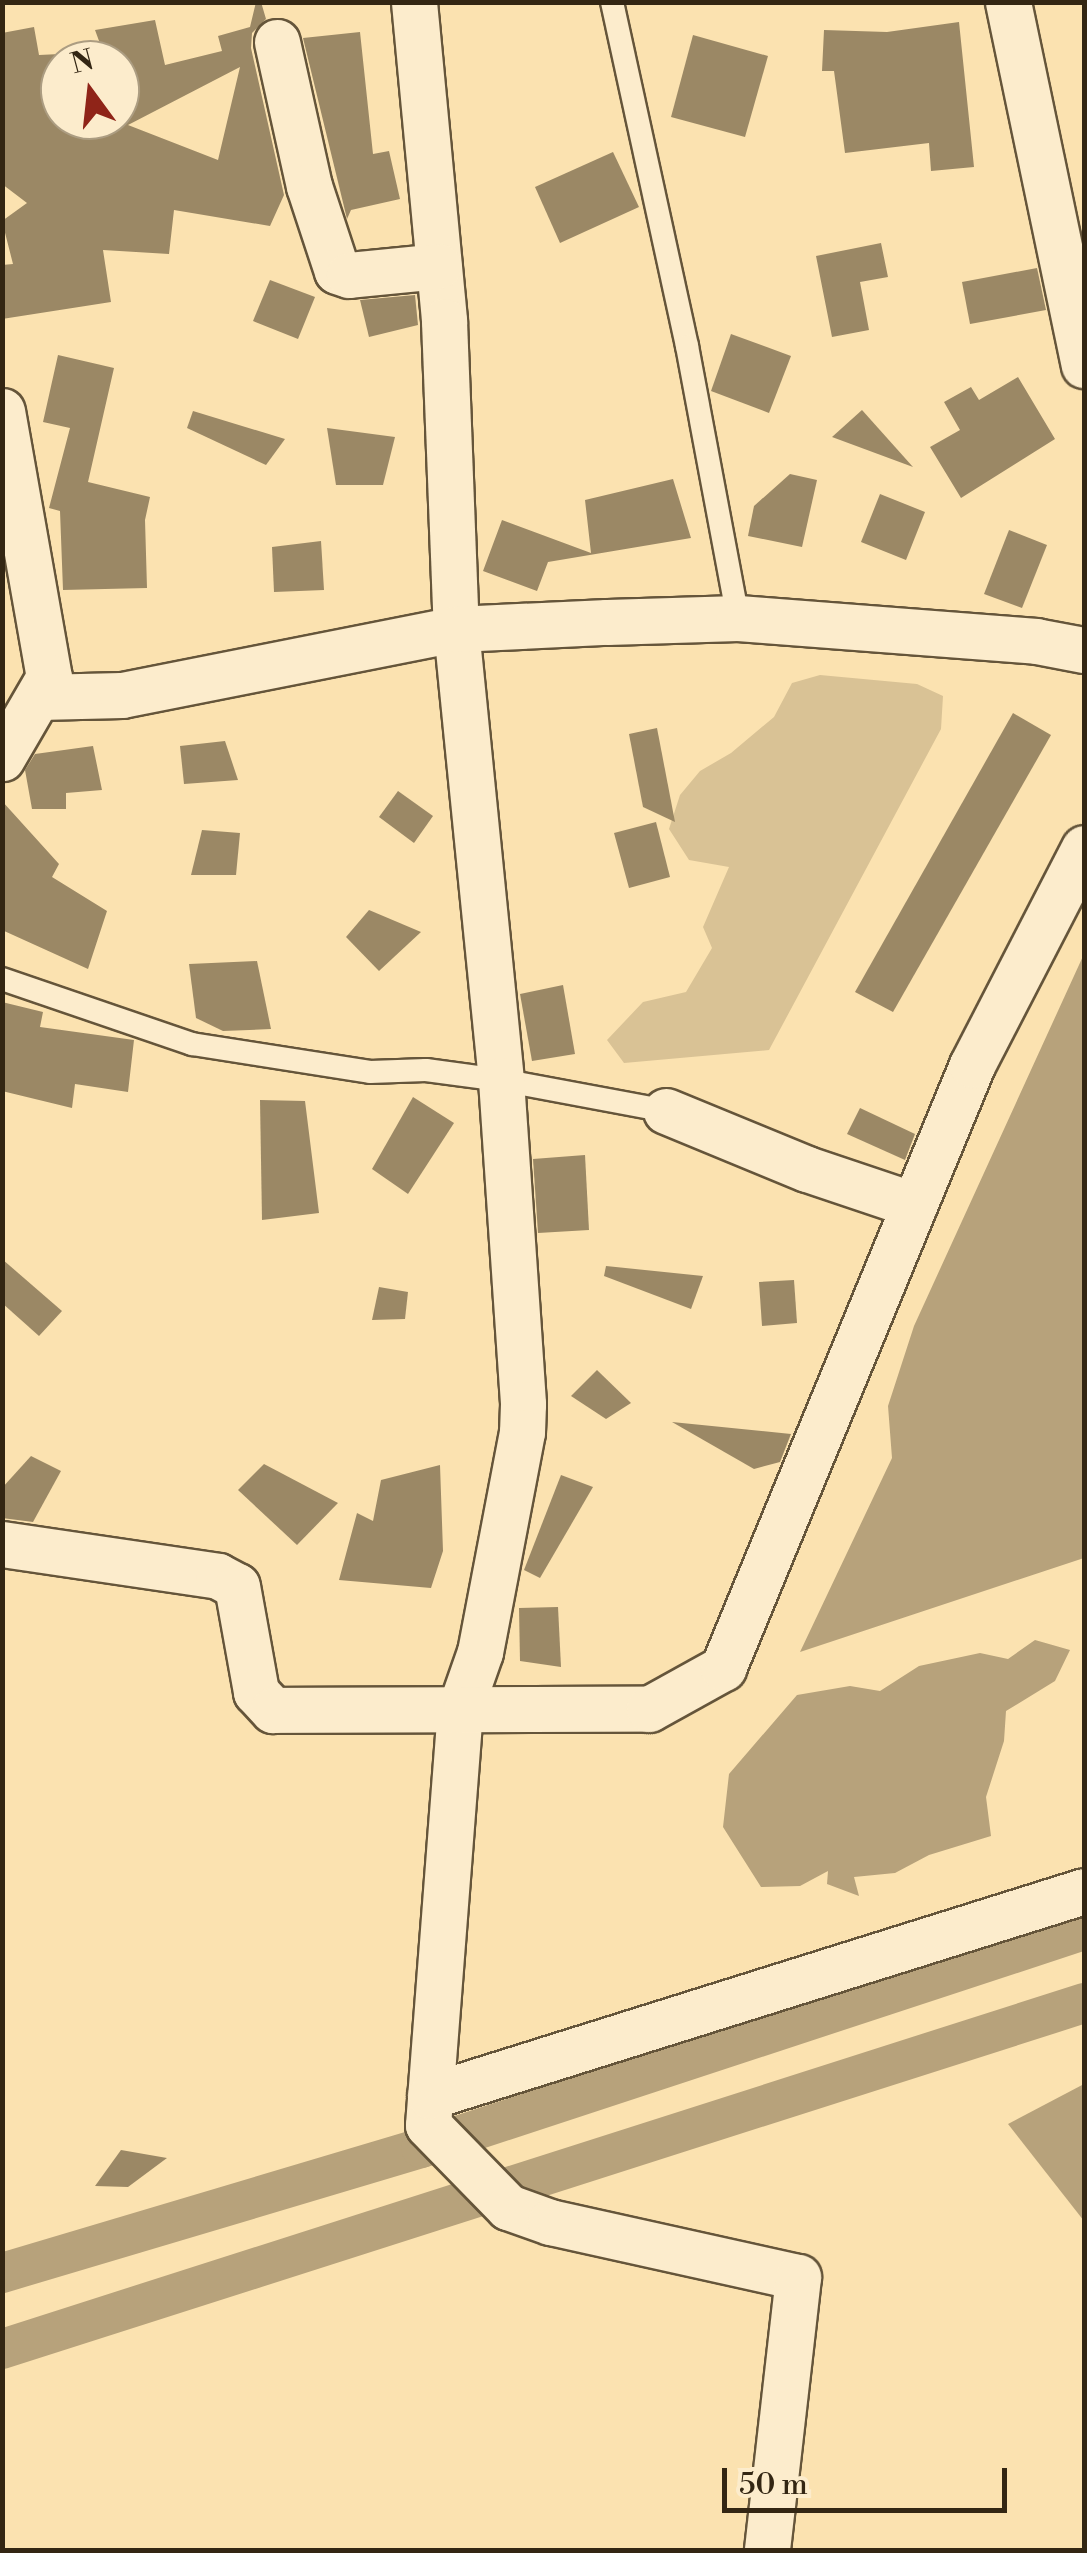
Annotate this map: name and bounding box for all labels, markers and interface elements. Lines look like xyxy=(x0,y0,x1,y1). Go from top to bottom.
north arrow xyxy=(40,40,140,140)
text: N xyxy=(67,43,98,82)
scale bar xyxy=(727,2448,1012,2510)
text: 50 m xyxy=(739,2466,808,2504)

